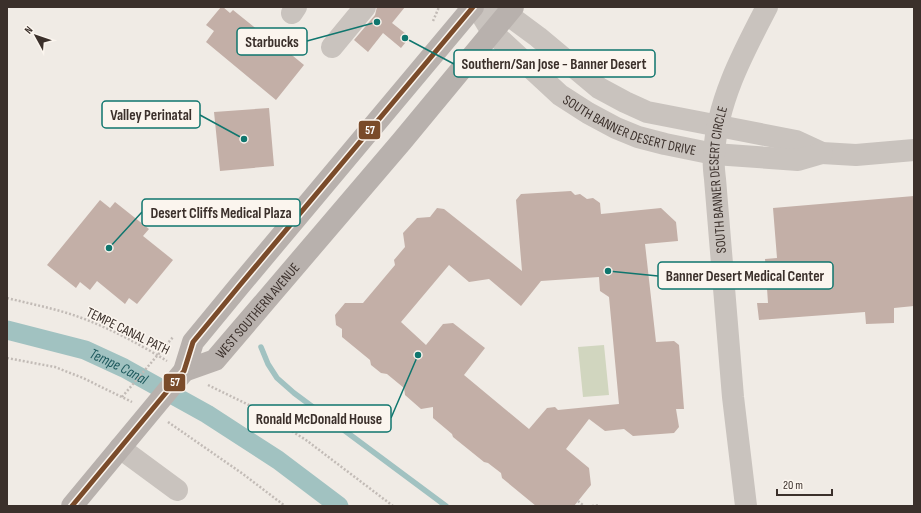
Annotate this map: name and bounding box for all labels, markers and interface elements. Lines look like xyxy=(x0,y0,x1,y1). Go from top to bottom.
north arrow xyxy=(16,16,56,56)
text: N xyxy=(22,23,36,36)
callout: Starbucks xyxy=(237,28,307,55)
text: Starbucks xyxy=(245,33,299,52)
callout: Southern/San Jose - Banner Desert xyxy=(454,50,655,77)
text: Southern/San Jose - Banner Desert xyxy=(462,55,646,74)
street label: SOUTH BANNER DESERT DRIVE xyxy=(560,91,698,159)
callout: Valley Perinatal xyxy=(102,101,200,128)
street label: SOUTH BANNER DESERT CIRCLE xyxy=(705,104,731,254)
text: Valley Perinatal xyxy=(110,106,192,125)
line badge: 57 xyxy=(358,120,381,140)
text: 57 xyxy=(365,124,375,137)
callout: Desert Cliffs Medical Plaza xyxy=(142,199,300,226)
text: Desert Cliffs Medical Plaza xyxy=(150,204,292,223)
street label: WEST SOUTHERN AVENUE xyxy=(212,259,303,362)
callout: Banner Desert Medical Center xyxy=(658,262,833,289)
text: Banner Desert Medical Center xyxy=(666,267,825,286)
street label: TEMPE CANAL PATH xyxy=(83,303,173,359)
water label: Tempe Canal xyxy=(87,344,152,389)
line badge: 57 xyxy=(163,373,186,392)
text: 57 xyxy=(170,376,180,389)
callout: Ronald McDonald House xyxy=(248,405,391,432)
text: Ronald McDonald House xyxy=(256,410,382,429)
scale bar xyxy=(777,471,832,497)
text: 20 m xyxy=(783,478,803,493)

